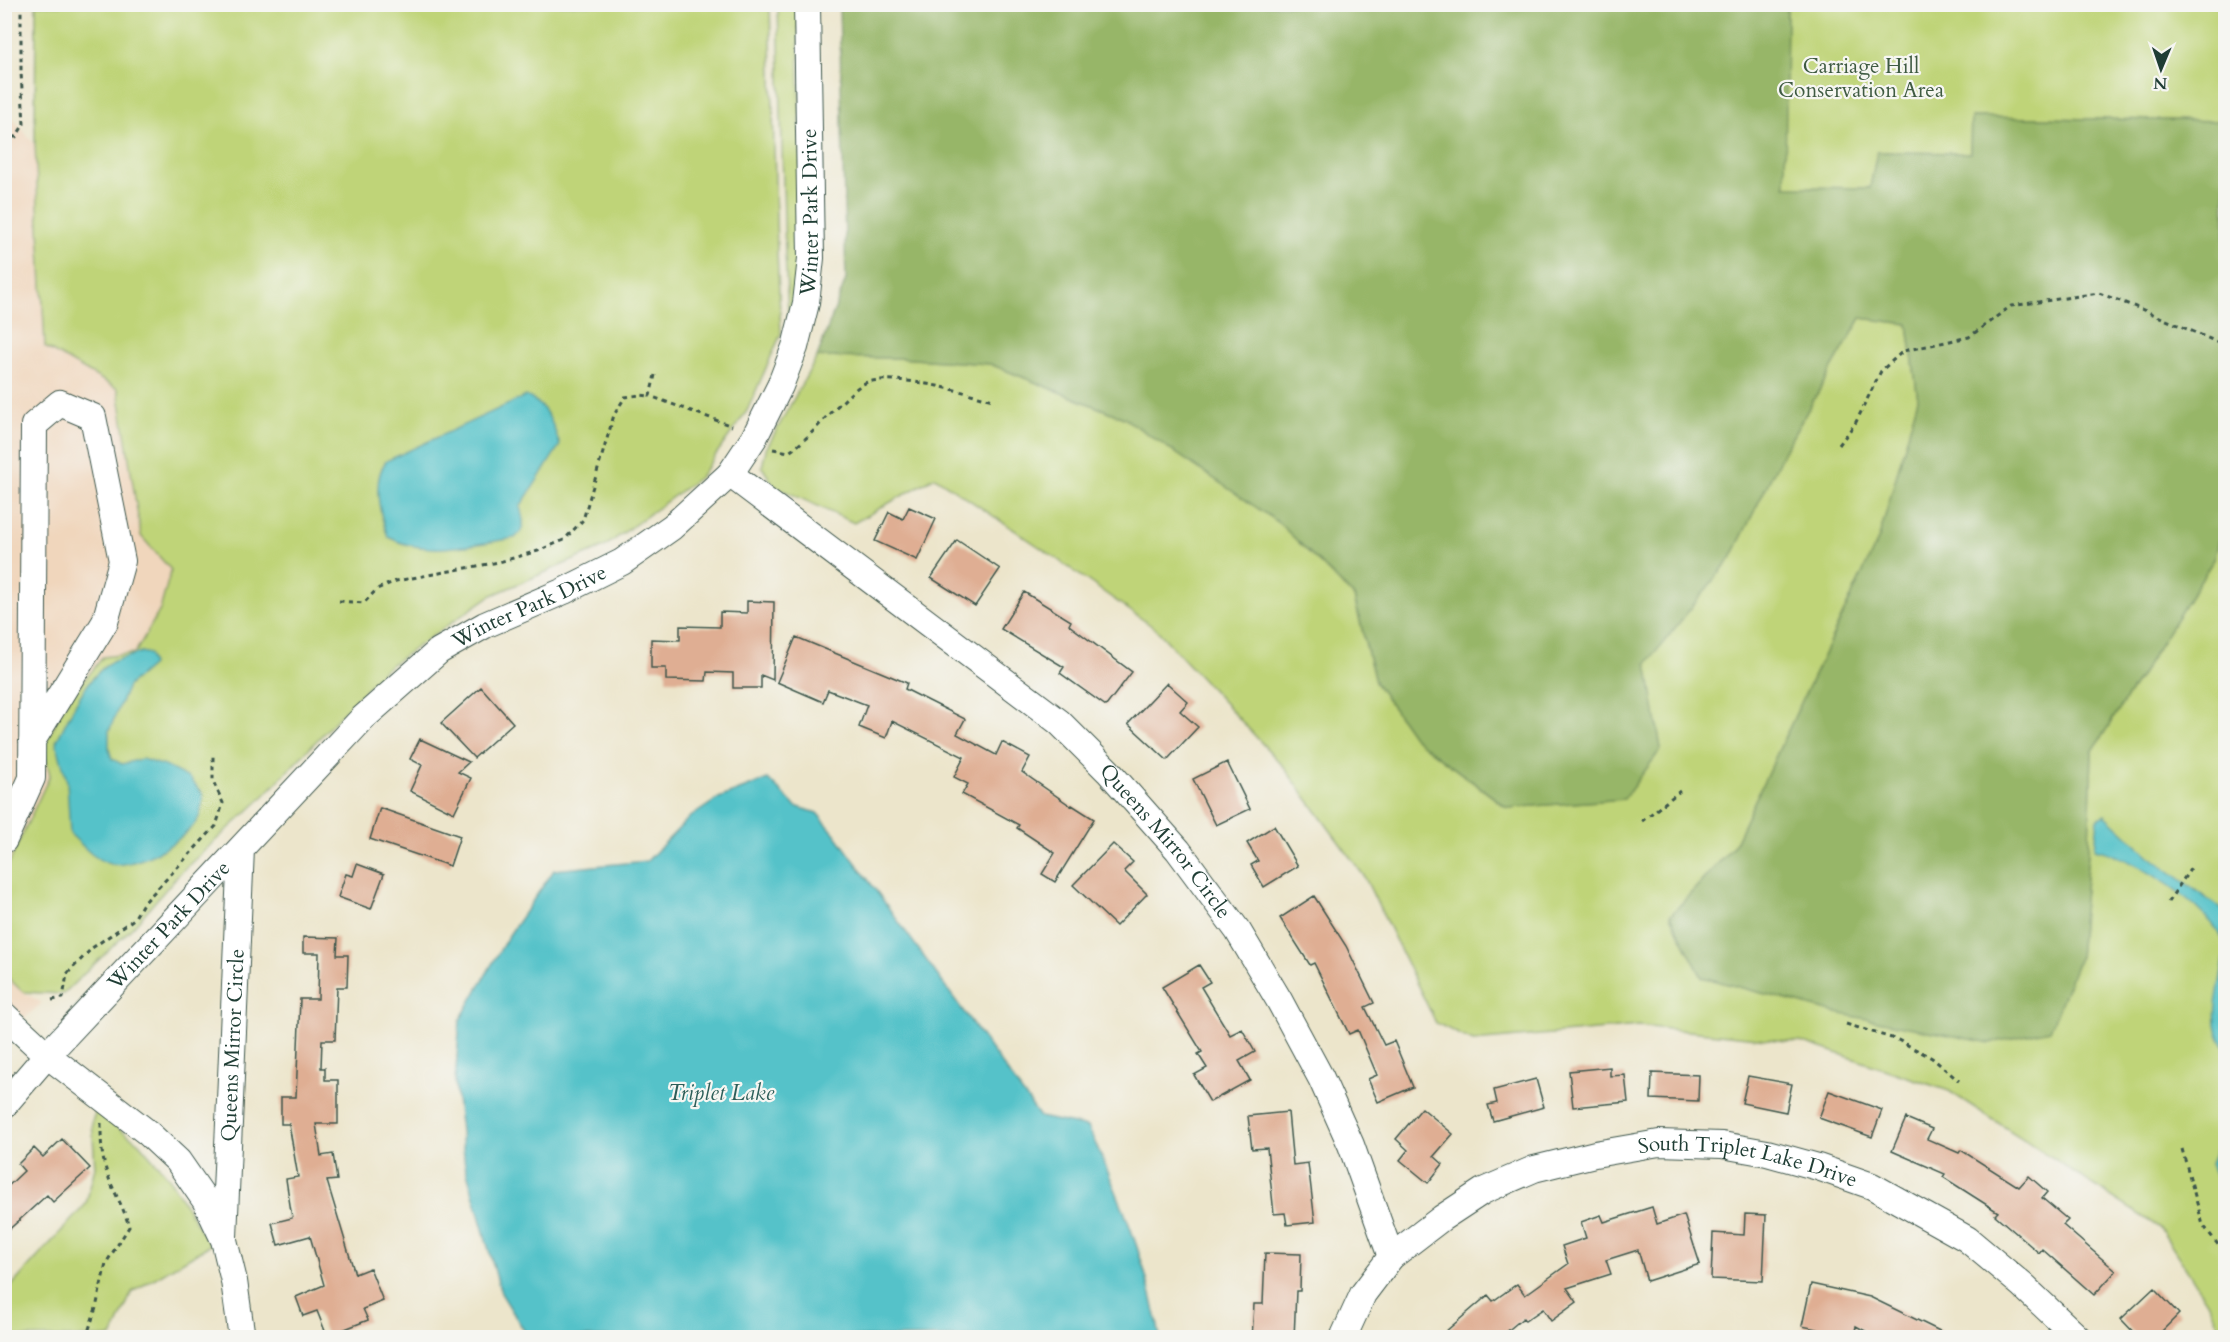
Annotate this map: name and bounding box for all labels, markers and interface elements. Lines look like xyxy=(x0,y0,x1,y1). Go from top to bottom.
north arrow xyxy=(2131,39,2191,99)
park label: Carriage Hill Conservation Area xyxy=(1778,52,1944,105)
text: N xyxy=(2153,72,2168,94)
street label: Winter Park Drive xyxy=(792,128,826,298)
street label: Winter Park Drive xyxy=(446,558,611,656)
street label: Queens Mirror Circle xyxy=(1093,757,1238,924)
street label: Winter Park Drive xyxy=(100,854,237,997)
street label: Queens Mirror Circle xyxy=(214,948,251,1142)
water label: Triplet Lake xyxy=(668,1078,775,1108)
street label: South Triplet Lake Drive xyxy=(1636,1129,1861,1194)

